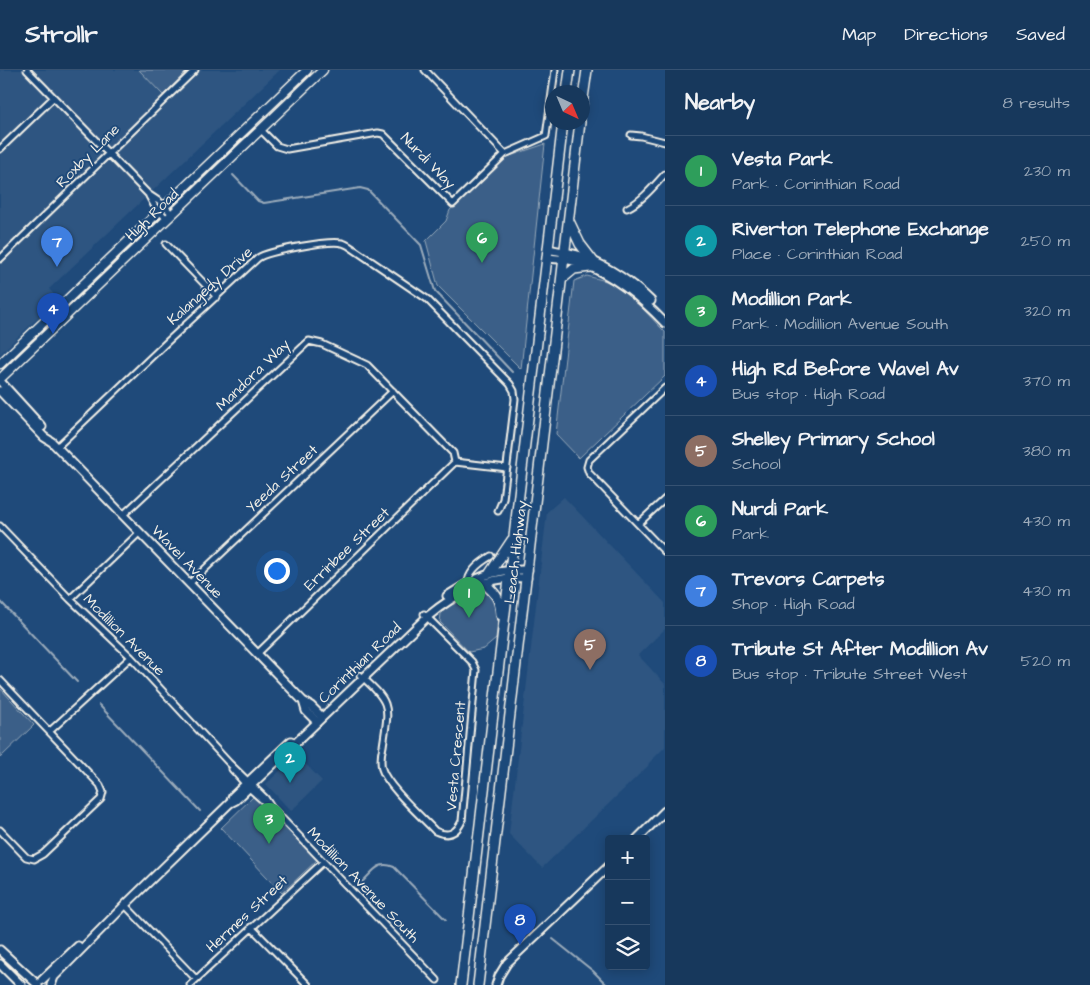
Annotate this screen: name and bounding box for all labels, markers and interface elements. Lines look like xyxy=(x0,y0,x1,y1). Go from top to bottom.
text: Strollr xyxy=(25,18,98,52)
text: Map xyxy=(842,22,876,47)
text: Directions xyxy=(904,22,988,47)
text: Saved xyxy=(1016,22,1065,47)
north arrow xyxy=(545,85,590,130)
text: Nearby xyxy=(685,88,755,117)
text: 8 results xyxy=(1003,92,1070,114)
street label: Roxby Lane xyxy=(51,119,125,193)
street label: Nurdi Way xyxy=(395,128,460,195)
text: Vesta Park xyxy=(732,146,833,173)
text: 1 xyxy=(700,160,702,182)
text: 230 m xyxy=(1024,160,1070,182)
text: Park · Corinthian Road xyxy=(732,173,900,195)
street label: High Road xyxy=(121,184,184,247)
text: Riverton Telephone Exchange xyxy=(732,216,989,243)
pin: 6 xyxy=(466,222,498,263)
pin: 7 xyxy=(41,226,73,267)
text: 2 xyxy=(696,230,706,252)
text: 250 m xyxy=(1021,230,1070,252)
street label: Kalangedy Drive xyxy=(163,242,258,331)
text: Place · Corinthian Road xyxy=(732,243,902,265)
text: Modillion Park xyxy=(732,286,852,313)
pin: 4 xyxy=(37,293,69,334)
text: 3 xyxy=(697,300,705,322)
text: 320 m xyxy=(1024,300,1070,322)
text: Park · Modillion Avenue South xyxy=(732,313,948,335)
street label: Mandora Way xyxy=(211,334,295,416)
text: High Rd Before Wavel Av xyxy=(732,356,959,383)
text: 4 xyxy=(696,370,706,392)
text: 370 m xyxy=(1023,370,1070,392)
text: Bus stop · High Road xyxy=(732,383,885,405)
text: Shelley Primary School xyxy=(732,426,935,453)
street label: Yeeda Street xyxy=(241,440,323,518)
text: 5 xyxy=(695,440,707,462)
text: 380 m xyxy=(1023,440,1070,462)
text: School xyxy=(732,453,781,475)
text: Nurdi Park xyxy=(732,496,828,523)
street label: Leach Highway xyxy=(499,499,534,605)
street label: Errinbee Street xyxy=(299,502,395,596)
text: 6 xyxy=(696,510,706,532)
text: 430 m xyxy=(1022,510,1070,532)
street label: Wavel Avenue xyxy=(147,521,227,603)
text: Park xyxy=(732,523,769,545)
your location xyxy=(264,558,290,584)
text: Trevors Carpets xyxy=(732,566,884,593)
pin: 1 xyxy=(453,577,485,618)
text: 7 xyxy=(696,580,706,602)
text: 430 m xyxy=(1022,580,1070,602)
street label: Modillion Avenue xyxy=(78,589,170,681)
text: Shop · High Road xyxy=(732,593,855,615)
street label: Corinthian Road xyxy=(314,618,407,708)
pin: 5 xyxy=(574,629,606,670)
text: Tribute St After Modillion Av xyxy=(732,636,988,663)
text: 8 xyxy=(696,650,706,672)
text: 520 m xyxy=(1021,650,1070,672)
text: Bus stop · Tribute Street West xyxy=(732,663,967,685)
street label: Vesta Crescent xyxy=(441,700,471,812)
pin: 2 xyxy=(274,742,306,783)
pin: 3 xyxy=(253,803,285,844)
street label: Modillion Avenue South xyxy=(302,822,424,948)
map controls xyxy=(605,835,650,970)
button: + xyxy=(605,835,650,880)
street label: Hermes Street xyxy=(201,870,293,958)
button: − xyxy=(605,880,650,925)
pin: 8 xyxy=(504,904,536,945)
button: layers xyxy=(605,925,650,970)

